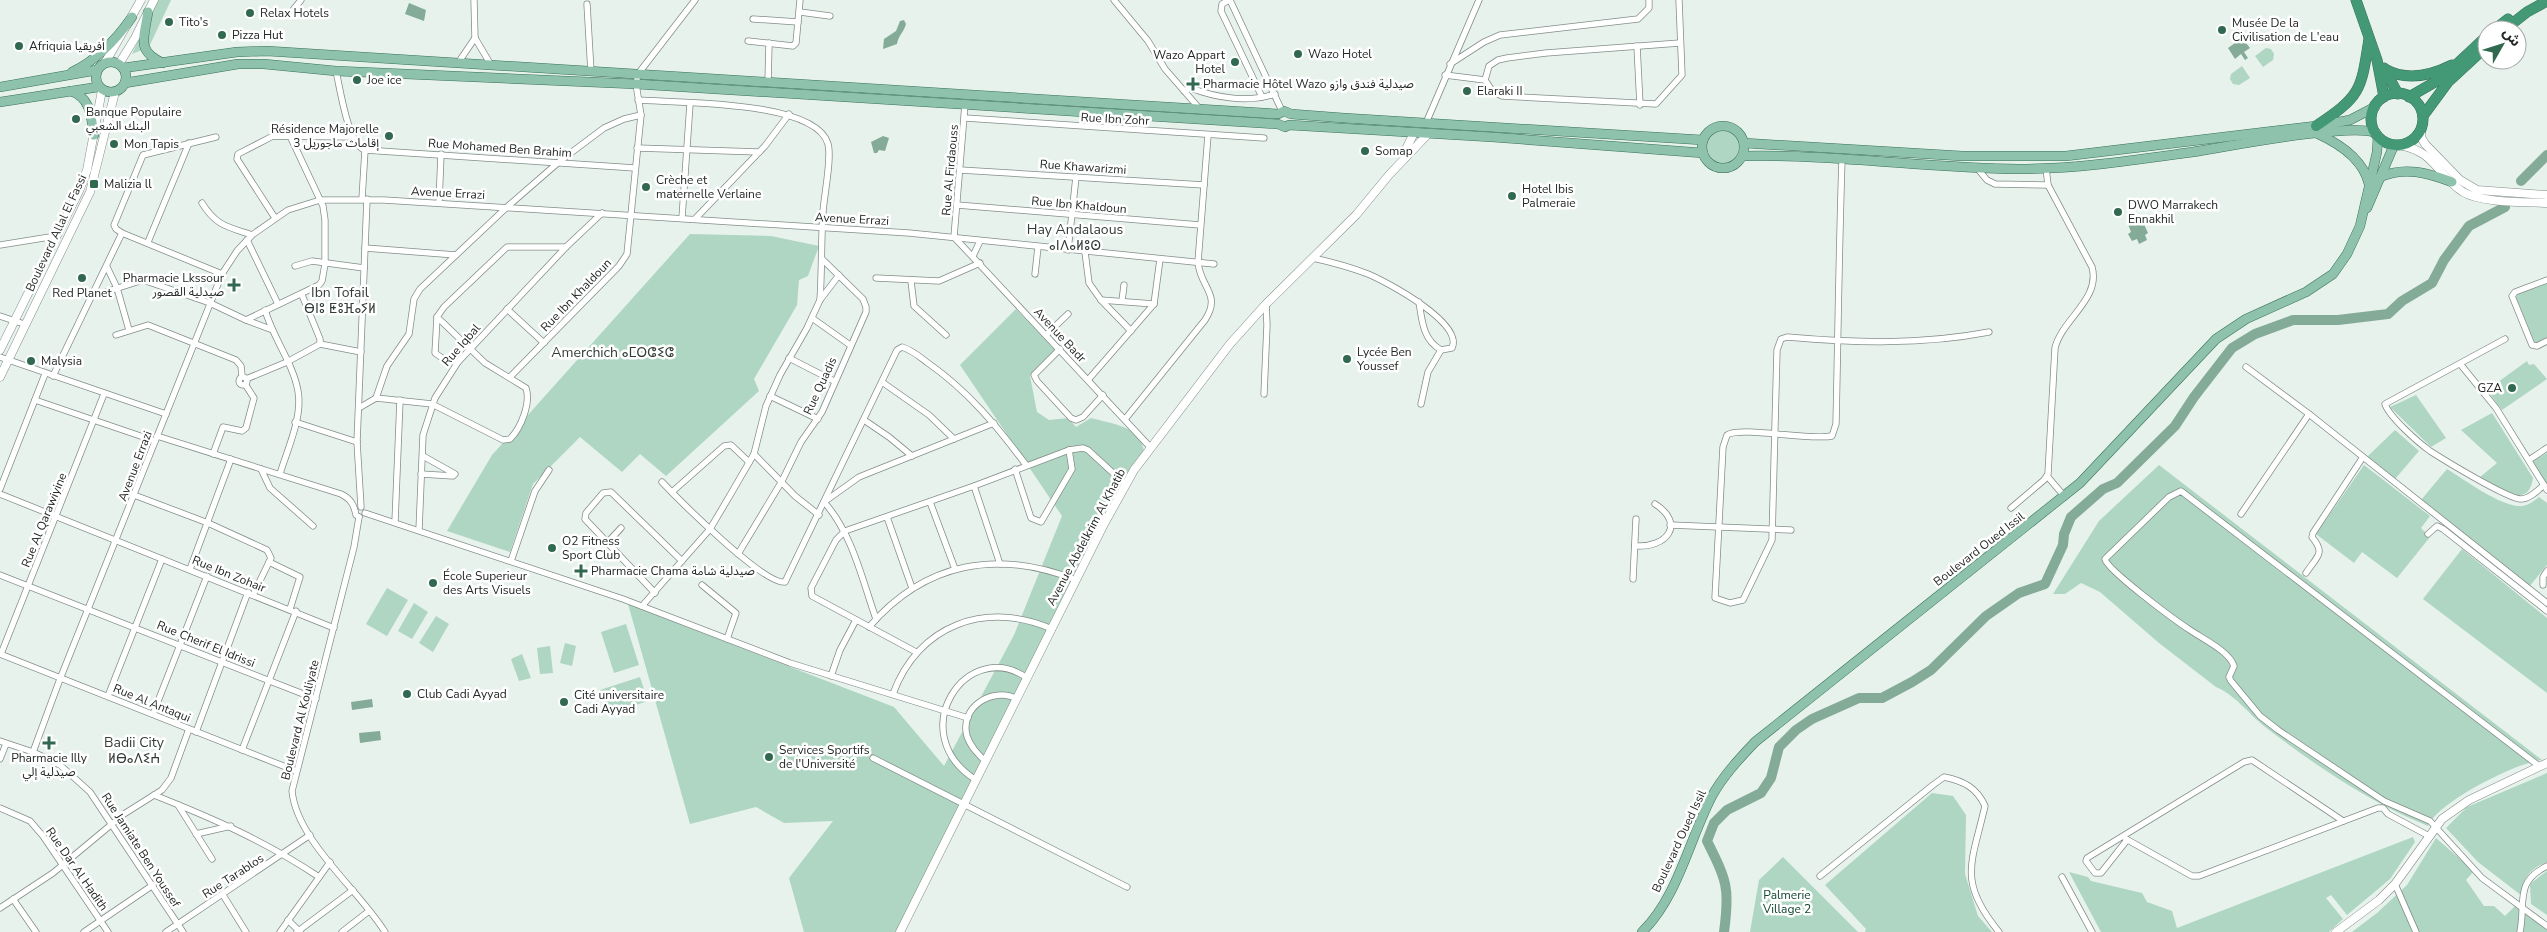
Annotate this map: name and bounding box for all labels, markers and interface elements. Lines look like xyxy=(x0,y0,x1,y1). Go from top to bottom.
place label: Relax Hotels xyxy=(260,5,329,21)
marker: Relax Hotels xyxy=(244,7,256,19)
place label: Tito's xyxy=(179,14,208,30)
place label: Musée De la Civilisation de L'eau xyxy=(2232,15,2339,45)
marker: Tito's xyxy=(163,16,175,28)
north arrow xyxy=(2477,20,2527,70)
marker: Musée De la Civilisation de L'eau xyxy=(2216,24,2228,36)
text: ش xyxy=(2498,24,2525,51)
place label: Pizza Hut xyxy=(232,27,284,43)
marker: Pizza Hut xyxy=(216,29,228,41)
place label: Afriquia أفريقيا xyxy=(29,38,105,54)
marker: Afriquia أفريقيا xyxy=(13,40,25,52)
place label: Wazo Hotel xyxy=(1308,46,1372,62)
place label: Wazo Appart Hotel xyxy=(1153,47,1226,77)
marker: Wazo Hotel xyxy=(1292,48,1304,60)
marker: Wazo Appart Hotel xyxy=(1229,56,1241,68)
place label: Joe ice xyxy=(366,72,402,88)
marker: Joe ice xyxy=(351,74,363,86)
place label: Pharmacie Hôtel Wazo صيدلية فندق وازو xyxy=(1203,76,1414,92)
marker: Pharmacie Hôtel Wazo صيدلية فندق وازو xyxy=(1187,78,1199,90)
place label: Elaraki II xyxy=(1477,83,1523,99)
marker: Elaraki II xyxy=(1461,85,1473,97)
place label: Banque Populaire البنك الشعبي xyxy=(86,104,182,136)
street label: Rue Ibn Zohr xyxy=(1080,109,1151,129)
marker: Banque Populaire البنك الشعبي xyxy=(70,113,82,125)
place label: Résidence Majorelle إقامات ماجوريل 3 xyxy=(271,121,379,151)
street label: Rue Al Firdaouss xyxy=(938,124,962,216)
marker: Résidence Majorelle إقامات ماجوريل 3 xyxy=(383,130,395,142)
street label: Rue Mohamed Ben Brahim xyxy=(428,135,572,161)
place label: Mon Tapis xyxy=(124,136,179,152)
marker: Mon Tapis xyxy=(108,138,120,150)
place label: Somap xyxy=(1375,143,1413,159)
marker: Somap xyxy=(1359,145,1371,157)
street label: Rue Khawarizmi xyxy=(1039,156,1127,178)
street label: Boulevard Allal El Fassi xyxy=(22,172,90,294)
place label: Crèche et maternelle Verlaine xyxy=(656,172,761,202)
place label: Malizia ll xyxy=(104,176,152,192)
marker: Malizia ll xyxy=(88,178,100,190)
marker: Crèche et maternelle Verlaine xyxy=(640,181,652,193)
place label: Hotel Ibis Palmeraie xyxy=(1522,181,1576,211)
street label: Avenue Errazi xyxy=(411,183,485,203)
marker: Hotel Ibis Palmeraie xyxy=(1506,190,1518,202)
street label: Rue Ibn Khaldoun xyxy=(1031,193,1127,217)
place label: DWO Marrakech Ennakhil xyxy=(2128,197,2218,227)
marker: DWO Marrakech Ennakhil xyxy=(2112,206,2124,218)
street label: Avenue Errazi xyxy=(815,209,889,229)
district label: Hay Andalaous ⴰⵏⴷⴰⵍⵓⵙ xyxy=(1027,220,1123,255)
street label: Rue Ibn Khaldoun xyxy=(537,255,615,335)
place label: Pharmacie Lkssour صيدلية القصور xyxy=(123,270,225,300)
marker: Red Planet xyxy=(76,272,88,284)
marker: Pharmacie Lkssour صيدلية القصور xyxy=(228,279,240,291)
district label: Ibn Tofail ⴱⵏⵓ ⵟⵓⴼⴰⵢⵍ xyxy=(304,283,376,318)
place label: Red Planet xyxy=(52,285,112,301)
street label: Avenue Badr xyxy=(1030,304,1090,366)
street label: Rue Iqbal xyxy=(438,320,484,370)
district label: Amerchich ⴰⵎⵔⵛⵉⵛ xyxy=(551,343,675,362)
place label: Lycée Ben Youssef xyxy=(1356,344,1412,374)
place label: Malysia xyxy=(41,353,82,369)
marker: Lycée Ben Youssef xyxy=(1341,353,1353,365)
street label: Rue Quadis xyxy=(800,354,840,418)
marker: Malysia xyxy=(25,355,37,367)
place label: GZA xyxy=(2478,380,2502,396)
marker: GZA xyxy=(2506,382,2518,394)
street label: Avenue Errazi xyxy=(114,429,156,503)
street label: Avenue Abdelkrim Al Khatib xyxy=(1043,466,1129,608)
street label: Rue Al Qarawiyine xyxy=(18,470,70,570)
street label: Boulevard Oued Issil xyxy=(1930,508,2028,590)
place label: O2 Fitness Sport Club xyxy=(562,533,620,563)
marker: O2 Fitness Sport Club xyxy=(546,542,558,554)
street label: Rue Ibn Zohair xyxy=(190,552,269,596)
place label: Pharmacie Chama صيدلية شامة xyxy=(591,563,755,579)
marker: Pharmacie Chama صيدلية شامة xyxy=(575,565,587,577)
place label: École Superieur des Arts Visuels xyxy=(443,568,531,598)
marker: École Superieur des Arts Visuels xyxy=(427,577,439,589)
street label: Rue Cherif El Idrissi xyxy=(154,617,258,671)
street label: Boulevard Al Kouliyate xyxy=(277,658,323,782)
street label: Rue Al Antaqui xyxy=(111,680,193,726)
place label: Club Cadi Ayyad xyxy=(417,686,507,702)
place label: Cité universitaire Cadi Ayyad xyxy=(574,687,664,717)
marker: Club Cadi Ayyad xyxy=(401,688,413,700)
marker: Cité universitaire Cadi Ayyad xyxy=(558,696,570,708)
district label: Badii City ⵍⴱⴰⴷⵉⵄ xyxy=(104,733,165,768)
marker: Pharmacie Illy صيدلية إلي xyxy=(43,737,55,749)
place label: Services Sportifs de l'Université xyxy=(779,742,870,772)
place label: Pharmacie Illy صيدلية إلي xyxy=(11,750,88,782)
marker: Services Sportifs de l'Université xyxy=(763,751,775,763)
street label: Boulevard Oued Issil xyxy=(1648,787,1710,895)
street label: Rue Jamiate Ben Youssef xyxy=(98,790,185,911)
street label: Rue Dar Al Hadith xyxy=(42,824,112,914)
street label: Rue Tarablos xyxy=(199,850,267,902)
park label: Palmerie Village 2 xyxy=(1762,887,1811,917)

